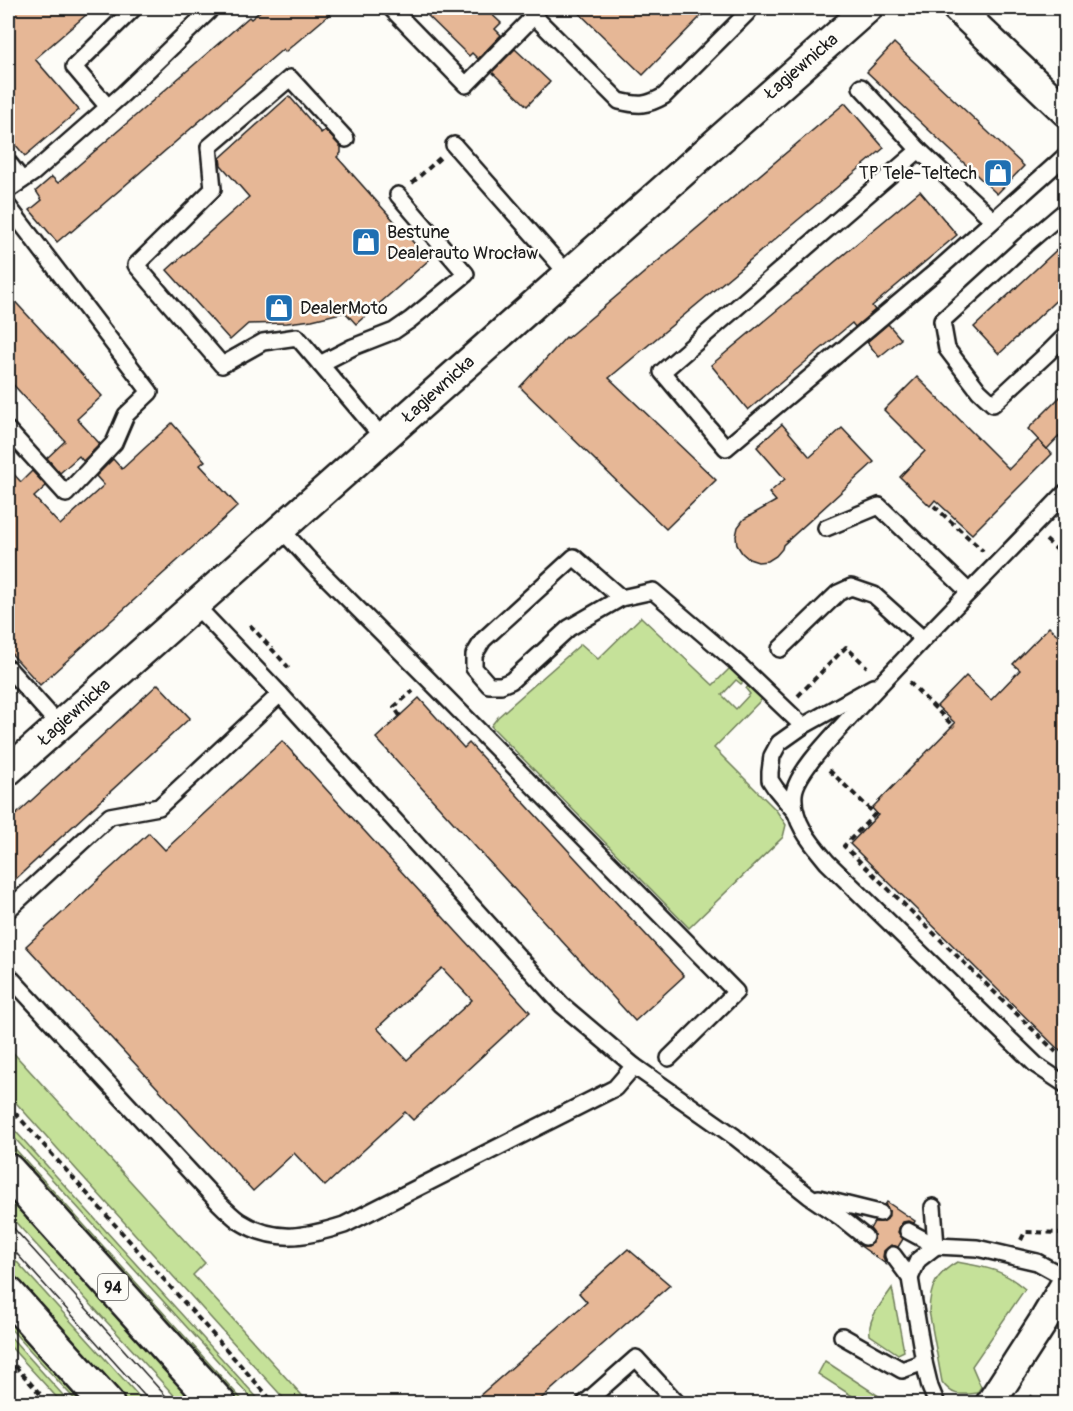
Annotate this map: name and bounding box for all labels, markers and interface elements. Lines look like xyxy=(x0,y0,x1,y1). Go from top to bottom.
street label: Łagiewnicka xyxy=(759,28,843,105)
shop icon: TP Tele-Teltech xyxy=(982,157,1014,189)
place label: TP Tele-Teltech xyxy=(859,162,977,185)
place label: Bestune Dealerauto Wrocław xyxy=(387,221,538,265)
shop icon: Bestune Dealerauto Wrocław xyxy=(350,226,382,258)
shop icon: DealerMoto xyxy=(263,292,295,324)
place label: DealerMoto xyxy=(300,297,388,320)
street label: Łagiewnicka xyxy=(396,351,480,429)
street label: Łagiewnicka xyxy=(32,674,116,752)
road number: 94 xyxy=(98,1274,128,1300)

